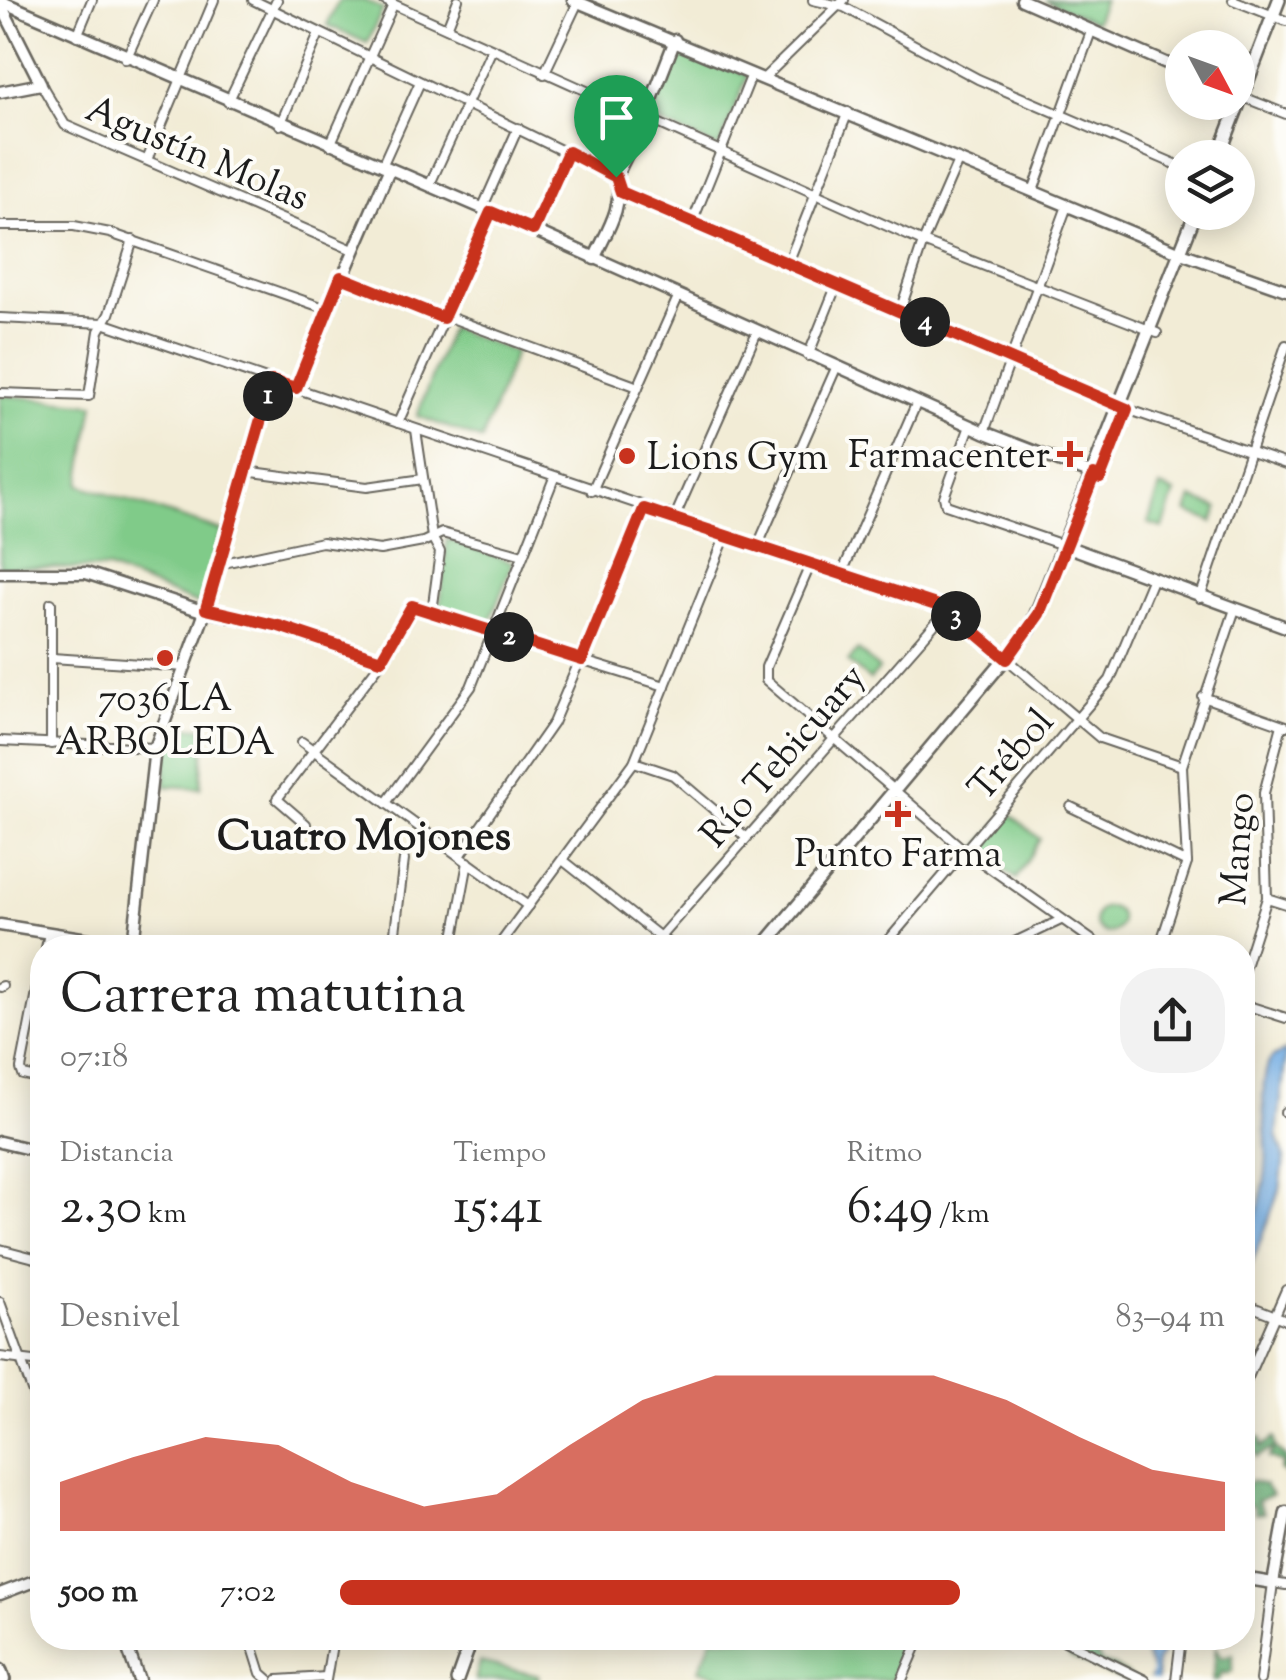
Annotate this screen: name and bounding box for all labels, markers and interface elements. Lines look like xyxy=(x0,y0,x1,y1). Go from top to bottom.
north arrow xyxy=(1165,30,1255,120)
map controls xyxy=(1165,30,1255,230)
pin xyxy=(574,75,659,178)
street label: Agustín Molas xyxy=(76,84,316,227)
icon: arrive xyxy=(589,90,644,145)
button: layers xyxy=(1165,140,1255,230)
pin: 4 xyxy=(900,297,950,347)
text: 4 xyxy=(918,302,932,342)
pin: 1 xyxy=(243,371,293,421)
text: 1 xyxy=(263,376,273,416)
place label: Farmacenter xyxy=(848,431,1050,485)
place label: Lions Gym xyxy=(647,433,828,487)
marker: Farmacenter xyxy=(1059,443,1081,465)
marker: Lions Gym xyxy=(616,445,638,467)
pin: 3 xyxy=(931,591,981,641)
text: 3 xyxy=(950,596,962,636)
pin: 2 xyxy=(484,612,534,662)
text: 2 xyxy=(502,617,516,657)
marker: 7036 LA ARBOLEDA xyxy=(154,647,176,669)
street label: Río Tebicuary xyxy=(690,654,880,861)
place label: 7036 LA ARBOLEDA xyxy=(55,674,275,772)
street label: Trébol xyxy=(958,699,1068,815)
street label: Mango xyxy=(1209,791,1271,908)
marker: Punto Farma xyxy=(887,803,909,825)
district label: Cuatro Mojones xyxy=(217,809,511,869)
place label: Punto Farma xyxy=(794,830,1002,884)
text: Carrera matutina xyxy=(60,958,466,1037)
button: share xyxy=(1120,968,1225,1073)
text: 07:18 xyxy=(60,1035,128,1081)
text: Distancia xyxy=(60,1134,173,1174)
text: Tiempo xyxy=(453,1134,546,1174)
text: Ritmo xyxy=(847,1134,922,1174)
text: 2.30 xyxy=(60,1174,142,1246)
text: 15:41 xyxy=(453,1174,543,1246)
text: 6:49 xyxy=(847,1174,933,1246)
text: km xyxy=(142,1195,187,1235)
text: /km xyxy=(933,1195,990,1235)
text: Desnivel xyxy=(60,1295,180,1341)
text: 83–94 m xyxy=(1115,1295,1225,1341)
text: 500 m xyxy=(60,1570,138,1616)
text: 7:02 xyxy=(220,1570,276,1616)

